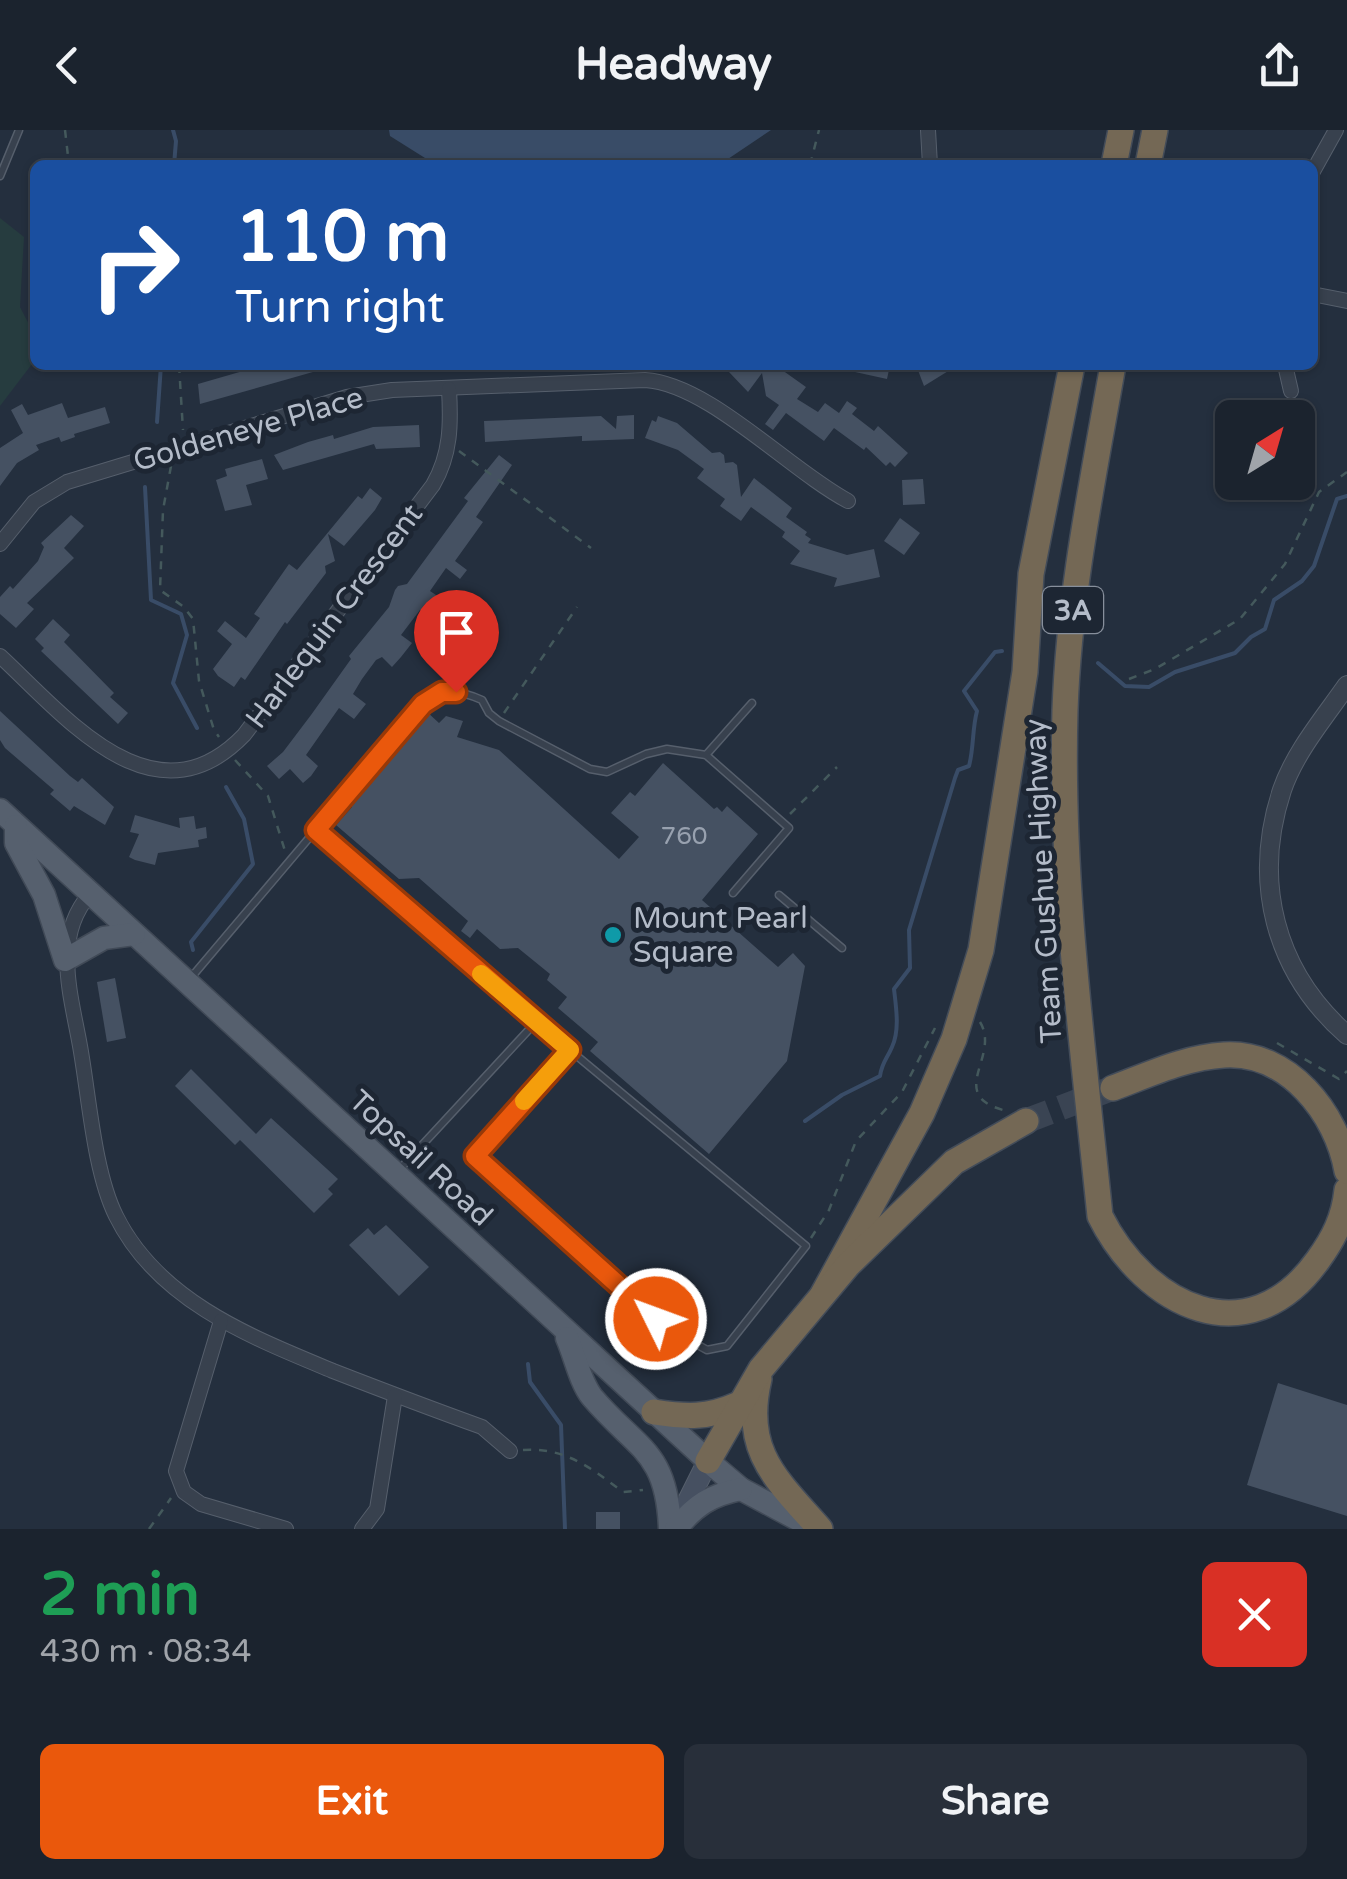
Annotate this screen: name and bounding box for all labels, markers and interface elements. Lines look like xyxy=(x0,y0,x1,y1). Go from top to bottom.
icon: back xyxy=(40,38,95,93)
text: Headway xyxy=(575,38,772,92)
icon: share xyxy=(1252,38,1307,93)
text: 110 m xyxy=(235,196,449,280)
icon: right xyxy=(70,200,200,330)
text: Turn right xyxy=(235,281,444,335)
street label: Goldeneye Place xyxy=(129,379,367,480)
north arrow xyxy=(1215,400,1315,500)
map controls xyxy=(1215,400,1315,500)
street label: Harlequin Crescent xyxy=(238,497,431,736)
road number: 3A xyxy=(1043,587,1103,633)
pin xyxy=(414,590,499,693)
icon: arrive xyxy=(429,605,484,660)
street label: Team Gushue Highway xyxy=(1017,718,1070,1044)
house number: 760 xyxy=(660,821,708,851)
place label: Mount Pearl Square xyxy=(633,900,808,971)
marker: Mount Pearl Square xyxy=(602,924,624,946)
street label: Topsail Road xyxy=(341,1082,500,1234)
position arrow xyxy=(604,1267,708,1371)
text: 2 min xyxy=(40,1559,200,1631)
button: close xyxy=(1202,1562,1307,1667)
text: 430 m · 08:34 xyxy=(40,1633,252,1671)
button: Exit xyxy=(40,1744,664,1859)
button: Share xyxy=(684,1744,1307,1859)

